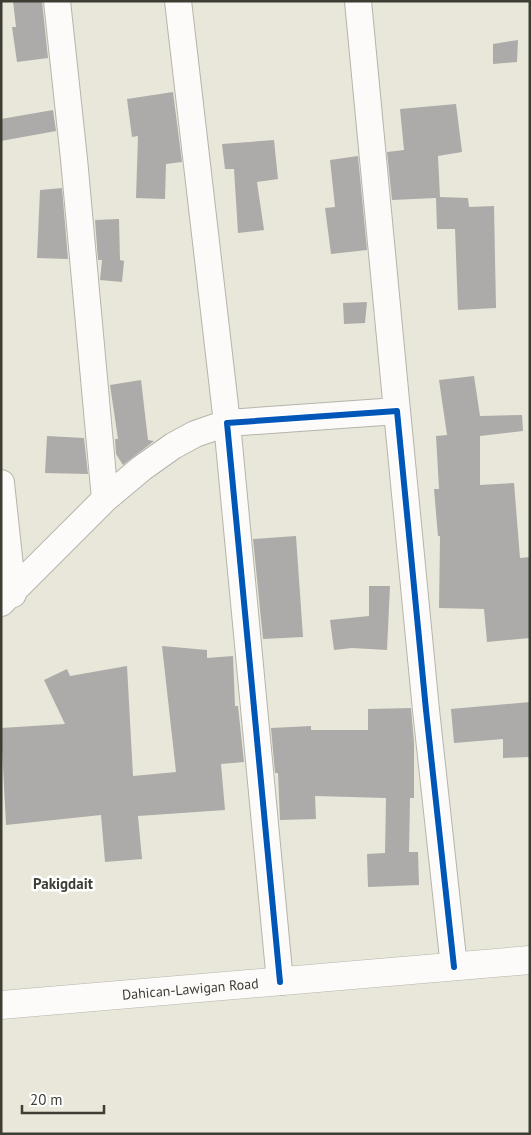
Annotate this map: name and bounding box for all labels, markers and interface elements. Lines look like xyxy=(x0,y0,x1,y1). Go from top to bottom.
district label: Pakigdait xyxy=(33,874,94,893)
street label: Dahican-Lawigan Road xyxy=(121,974,259,1004)
scale bar xyxy=(22,1082,105,1114)
text: 20 m xyxy=(30,1090,63,1109)

